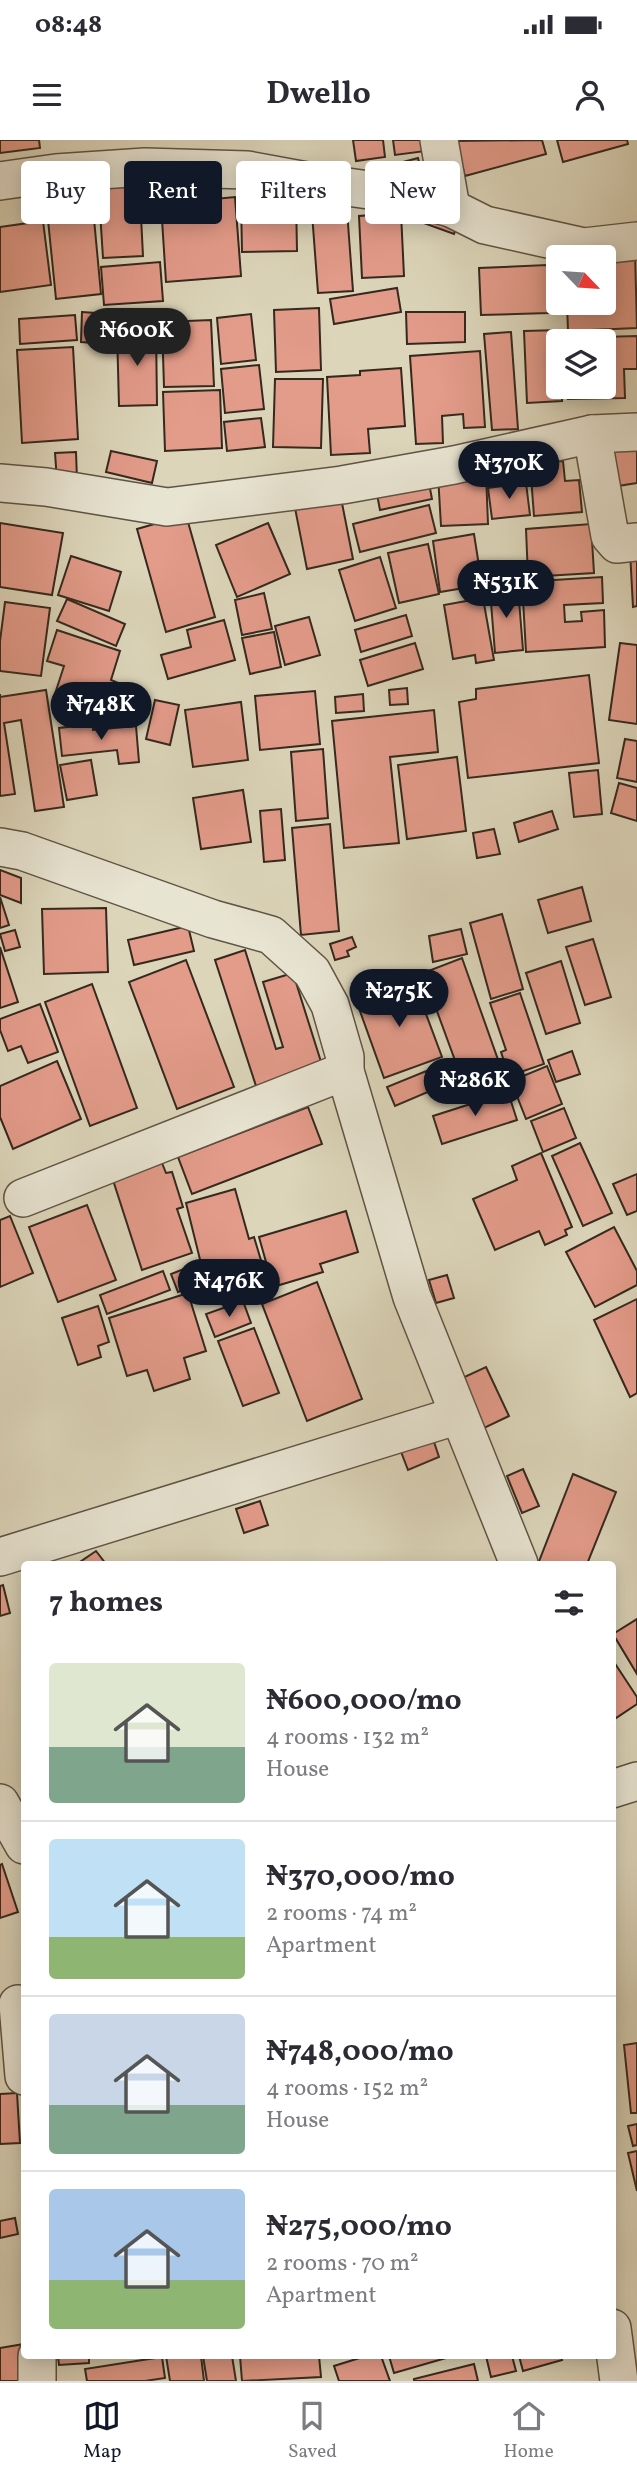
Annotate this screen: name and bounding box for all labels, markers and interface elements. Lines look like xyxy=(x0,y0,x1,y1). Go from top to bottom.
text: 08:48 xyxy=(35,7,102,43)
text: Dwello xyxy=(266,73,371,117)
icon: menu xyxy=(28,76,66,114)
icon: person xyxy=(571,76,609,114)
chip: Buy xyxy=(21,161,110,224)
chip: Rent xyxy=(124,161,222,224)
chip: Filters xyxy=(236,161,351,224)
chip: New xyxy=(365,161,460,224)
north arrow xyxy=(546,245,616,315)
map controls xyxy=(546,245,616,399)
pin: ₦600K xyxy=(88,308,186,368)
text: ₦600K xyxy=(100,315,174,347)
button: layers xyxy=(546,329,616,399)
pin: ₦370K xyxy=(460,442,558,501)
text: ₦370K xyxy=(474,448,544,480)
pin: ₦531K xyxy=(457,560,555,620)
text: ₦531K xyxy=(473,567,539,599)
pin: ₦748K xyxy=(52,682,150,742)
text: ₦748K xyxy=(67,689,135,721)
pin: ₦275K xyxy=(350,970,448,1029)
text: ₦275K xyxy=(365,976,433,1008)
pin: ₦286K xyxy=(426,1058,524,1118)
text: ₦286K xyxy=(440,1065,510,1097)
pin: ₦476K xyxy=(180,1260,278,1319)
text: ₦476K xyxy=(194,1266,264,1298)
text: 7 homes xyxy=(49,1582,163,1624)
icon: filters xyxy=(550,1584,588,1622)
text: ₦600,000/mo xyxy=(266,1680,462,1722)
icon: home xyxy=(105,1691,189,1775)
text: 4 rooms · 132 m² xyxy=(266,1722,429,1754)
text: House xyxy=(266,1754,329,1786)
text: ₦370,000/mo xyxy=(266,1856,455,1898)
icon: home xyxy=(105,1867,189,1951)
text: 2 rooms · 74 m² xyxy=(266,1898,417,1930)
text: Apartment xyxy=(266,1930,377,1962)
text: ₦748,000/mo xyxy=(266,2031,454,2073)
icon: home xyxy=(105,2042,189,2126)
text: 4 rooms · 152 m² xyxy=(266,2073,428,2105)
text: House xyxy=(266,2105,329,2137)
text: ₦275,000/mo xyxy=(266,2206,452,2248)
icon: home xyxy=(105,2217,189,2301)
text: 2 rooms · 70 m² xyxy=(266,2248,419,2280)
text: Apartment xyxy=(266,2280,377,2312)
tab: Map xyxy=(83,2397,121,2465)
tab: Saved xyxy=(288,2397,337,2465)
tab: Home xyxy=(503,2397,554,2465)

